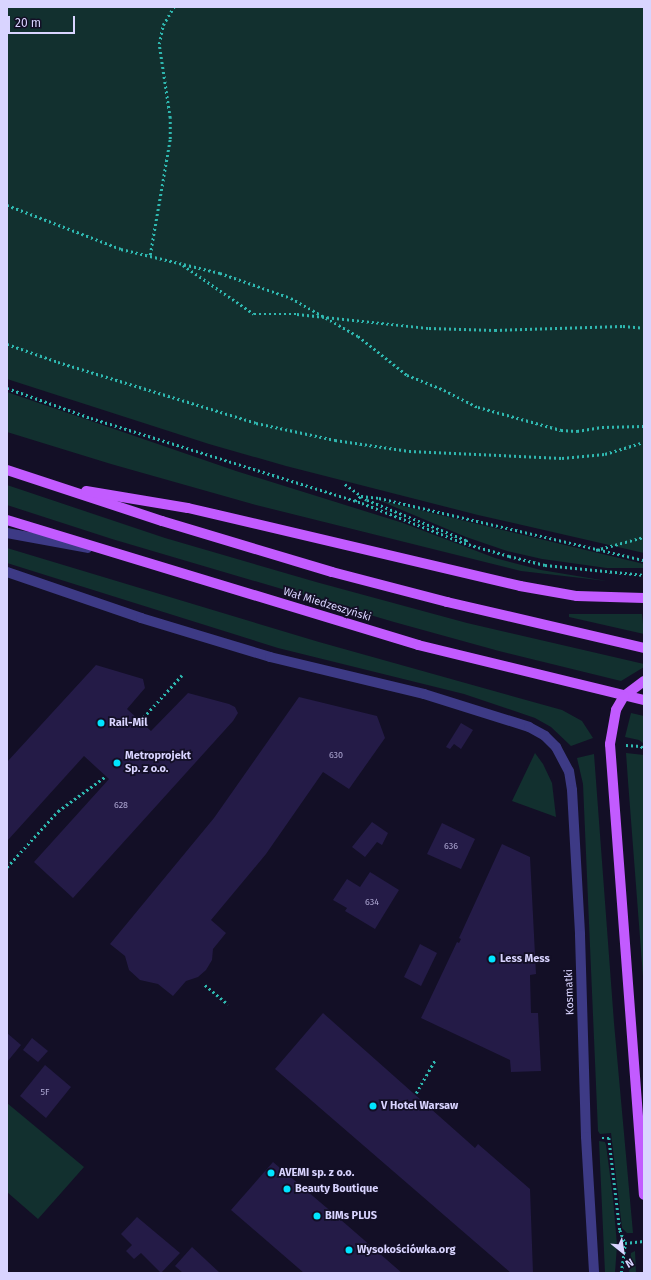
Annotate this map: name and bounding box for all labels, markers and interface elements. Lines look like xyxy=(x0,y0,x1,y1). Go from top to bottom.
scale bar xyxy=(10,8,77,34)
text: 20 m xyxy=(15,16,41,30)
street label: Wał Miedzeszyński xyxy=(281,585,373,625)
place label: Rail-Mil xyxy=(109,716,147,730)
marker: Rail-Mil xyxy=(96,718,106,728)
place label: Metroprojekt Sp. z o.o. xyxy=(125,750,191,776)
house number: 630 xyxy=(329,750,343,760)
marker: Metroprojekt Sp. z o.o. xyxy=(112,758,122,768)
house number: 628 xyxy=(114,800,128,810)
house number: 636 xyxy=(444,841,458,851)
house number: 634 xyxy=(365,897,379,907)
place label: Less Mess xyxy=(500,952,550,966)
marker: Less Mess xyxy=(487,954,497,964)
street label: Kosmatki xyxy=(563,969,577,1015)
house number: 5F xyxy=(41,1087,49,1097)
place label: V Hotel Warsaw xyxy=(381,1099,458,1113)
marker: V Hotel Warsaw xyxy=(368,1101,378,1111)
place label: AVEMI sp. z o.o. xyxy=(279,1166,354,1180)
marker: AVEMI sp. z o.o. xyxy=(266,1168,276,1178)
place label: Beauty Boutique xyxy=(295,1182,378,1196)
marker: Beauty Boutique xyxy=(282,1184,292,1194)
place label: BIMs PLUS xyxy=(325,1209,377,1223)
marker: BIMs PLUS xyxy=(312,1211,322,1221)
north arrow xyxy=(603,1232,643,1272)
place label: Wysokościówka.org xyxy=(357,1243,456,1257)
marker: Wysokościówka.org xyxy=(344,1245,354,1255)
text: N xyxy=(623,1255,636,1270)

